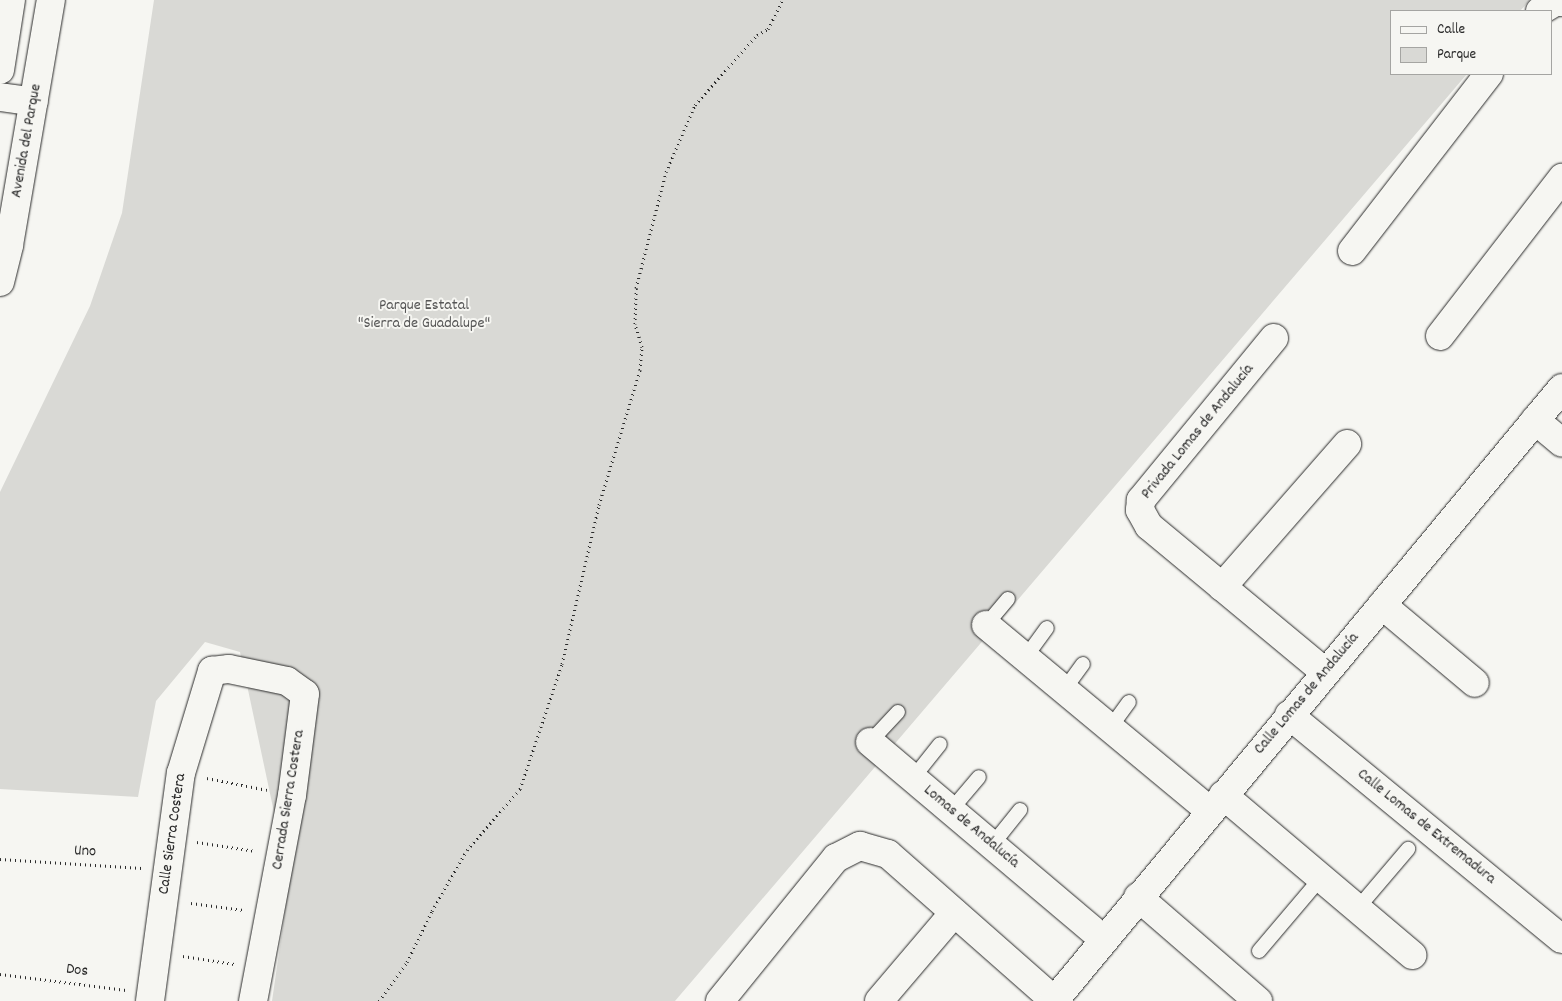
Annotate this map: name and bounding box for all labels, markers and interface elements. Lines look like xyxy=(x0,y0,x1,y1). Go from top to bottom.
legend xyxy=(1390,10,1552,75)
text: Calle xyxy=(1437,19,1465,41)
text: Parque xyxy=(1437,44,1476,66)
street label: Avenida del Parque xyxy=(8,83,46,199)
park label: Parque Estatal "Sierra de Guadalupe" xyxy=(358,296,490,334)
street label: Privada Lomas de Andalucía xyxy=(1138,360,1258,504)
street label: Calle Lomas de Andalucía xyxy=(1250,629,1364,759)
street label: Cerrada Sierra Costera xyxy=(268,729,310,871)
street label: Calle Lomas de Extremadura xyxy=(1353,765,1499,889)
street label: Calle Sierra Costera xyxy=(155,772,191,896)
street label: Lomas de Andalucía xyxy=(919,781,1023,873)
street label: Uno xyxy=(73,842,97,862)
street label: Dos xyxy=(65,960,89,982)

